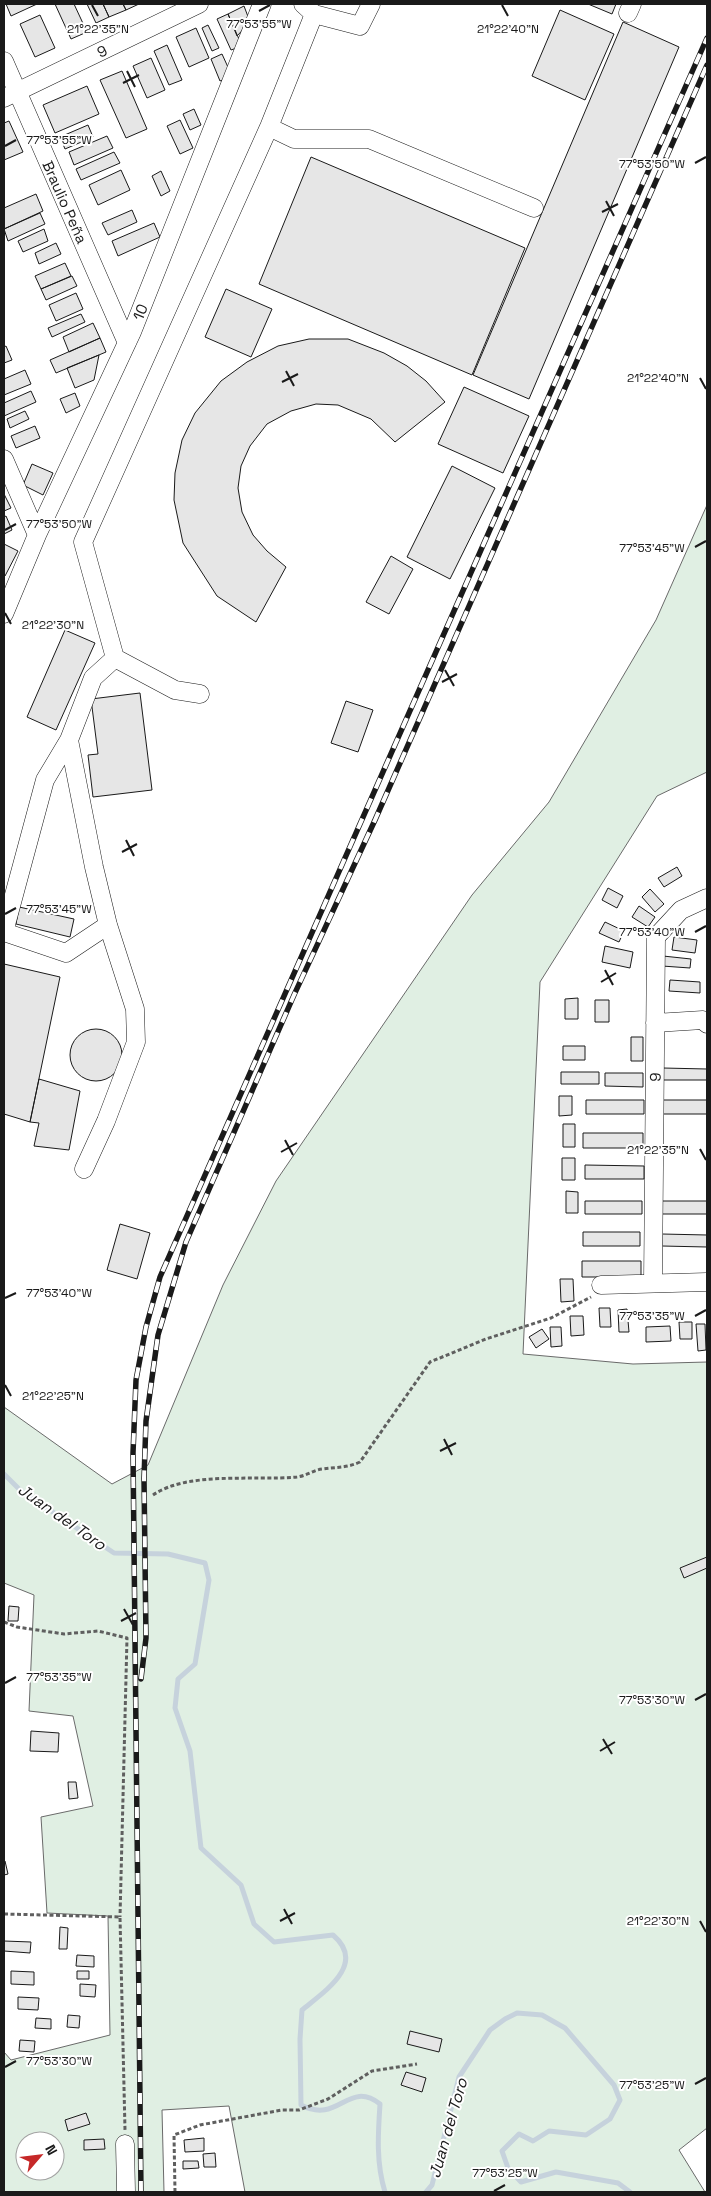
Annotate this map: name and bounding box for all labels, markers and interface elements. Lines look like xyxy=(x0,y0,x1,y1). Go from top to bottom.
text: 77°53'55"W xyxy=(226,16,292,32)
text: 21°22'35"N xyxy=(67,21,129,37)
text: 21°22'40"N xyxy=(477,21,539,37)
street label: 9 xyxy=(94,40,110,62)
text: 77°53'55"W xyxy=(26,132,92,148)
text: 77°53'50"W xyxy=(619,156,686,172)
street label: Braulio Peña xyxy=(38,158,92,247)
street label: 10 xyxy=(128,301,152,323)
text: 21°22'40"N xyxy=(627,370,689,386)
text: 77°53'50"W xyxy=(26,516,93,532)
text: 77°53'45"W xyxy=(619,540,685,556)
text: 21°22'30"N xyxy=(22,617,84,633)
text: 77°53'45"W xyxy=(26,901,92,917)
text: 77°53'40"W xyxy=(619,924,685,940)
street label: 9 xyxy=(645,1072,665,1082)
text: 21°22'35"N xyxy=(627,1142,689,1158)
text: 77°53'40"W xyxy=(26,1285,92,1301)
text: 77°53'35"W xyxy=(619,1308,685,1324)
text: 21°22'25"N xyxy=(22,1388,84,1404)
water label: Juan del Toro xyxy=(14,1479,111,1556)
text: 77°53'35"W xyxy=(26,1669,92,1685)
text: 77°53'30"W xyxy=(619,1692,686,1708)
text: 21°22'30"N xyxy=(627,1913,689,1929)
text: 77°53'30"W xyxy=(26,2053,93,2069)
water label: Juan del Toro xyxy=(424,2075,473,2180)
text: 77°53'25"W xyxy=(619,2077,685,2093)
north arrow xyxy=(15,2131,65,2181)
text: N xyxy=(41,2142,62,2158)
text: 77°53'25"W xyxy=(472,2165,538,2181)

